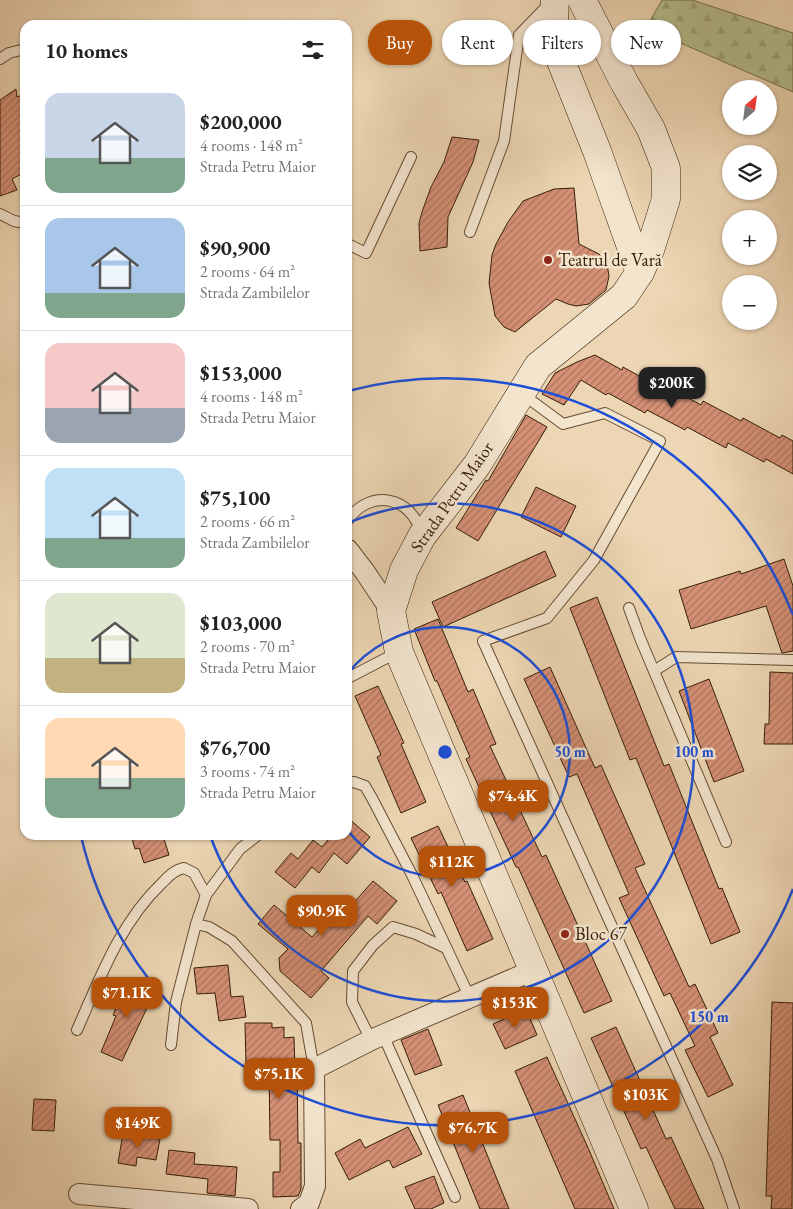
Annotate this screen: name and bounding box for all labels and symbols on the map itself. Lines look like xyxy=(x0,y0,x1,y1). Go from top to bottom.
north arrow xyxy=(722,80,778,135)
place label: Teatrul de Vară xyxy=(558,248,663,271)
marker: Teatrul de Vară xyxy=(542,254,554,266)
pin: $200K xyxy=(637,366,707,409)
street label: Strada Petru Maior xyxy=(405,437,498,557)
text: 50 m xyxy=(554,742,586,761)
text: 100 m xyxy=(674,742,714,761)
centre of rings xyxy=(436,743,454,761)
pin: $74.4K xyxy=(472,780,554,822)
pin: $112K xyxy=(417,846,487,888)
pin: $90.9K xyxy=(281,894,363,937)
place label: Bloc 67 xyxy=(575,922,627,945)
marker: Bloc 67 xyxy=(559,928,571,940)
pin: $71.1K xyxy=(86,976,168,1019)
pin: $153K xyxy=(480,986,550,1029)
text: 150 m xyxy=(689,1007,729,1026)
pin: $75.1K xyxy=(238,1058,320,1100)
pin: $103K xyxy=(611,1078,681,1121)
pin: $149K xyxy=(103,1106,173,1149)
pin: $76.7K xyxy=(432,1112,514,1154)

